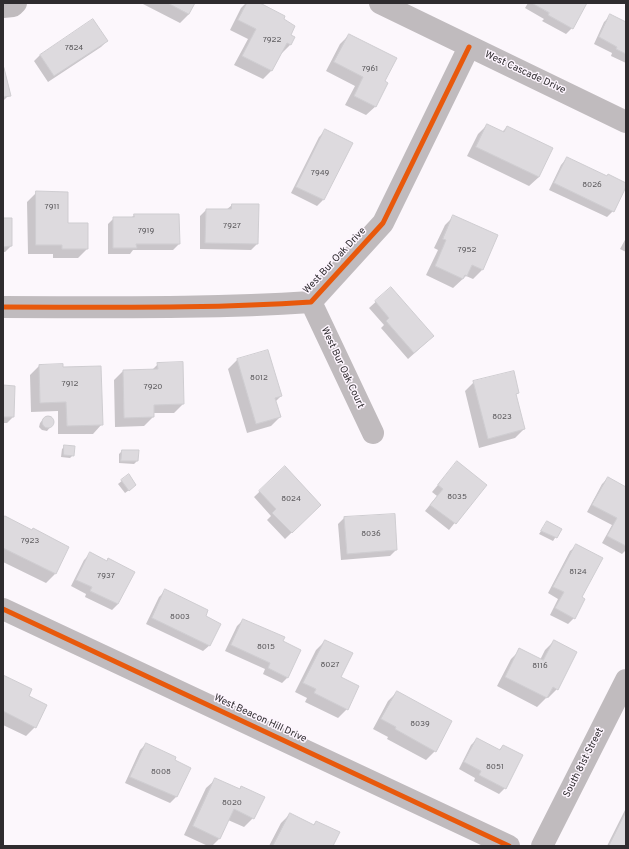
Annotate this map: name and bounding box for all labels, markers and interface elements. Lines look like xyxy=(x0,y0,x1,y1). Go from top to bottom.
house number: 7922 xyxy=(263,35,281,45)
house number: 7824 xyxy=(65,43,83,53)
street label: West Cascade Drive xyxy=(483,49,567,97)
house number: 7961 xyxy=(362,64,378,74)
house number: 7949 xyxy=(311,168,329,178)
house number: 8026 xyxy=(582,180,602,190)
house number: 7911 xyxy=(45,202,59,212)
house number: 7927 xyxy=(223,221,241,231)
street label: West Bur Oak Drive xyxy=(301,225,369,297)
house number: 7919 xyxy=(138,226,154,236)
house number: 7952 xyxy=(458,245,476,255)
street label: West Bur Oak Court xyxy=(318,325,366,411)
house number: 8012 xyxy=(250,373,268,383)
house number: 7912 xyxy=(62,379,78,389)
house number: 7920 xyxy=(144,382,162,392)
house number: 8023 xyxy=(492,412,512,422)
house number: 8035 xyxy=(447,492,467,502)
house number: 8024 xyxy=(281,494,301,504)
house number: 8036 xyxy=(361,529,381,539)
house number: 7923 xyxy=(21,536,39,546)
house number: 8124 xyxy=(569,567,587,577)
house number: 7937 xyxy=(97,571,115,581)
house number: 8003 xyxy=(170,612,190,622)
house number: 8015 xyxy=(257,642,275,652)
house number: 8027 xyxy=(321,660,339,670)
house number: 8116 xyxy=(532,661,548,671)
street label: West Beacon Hill Drive xyxy=(212,692,308,746)
house number: 8039 xyxy=(410,719,430,729)
street label: South 81st Street xyxy=(561,726,607,800)
house number: 8051 xyxy=(486,762,504,772)
house number: 8008 xyxy=(151,767,171,777)
house number: 8020 xyxy=(222,798,242,808)

